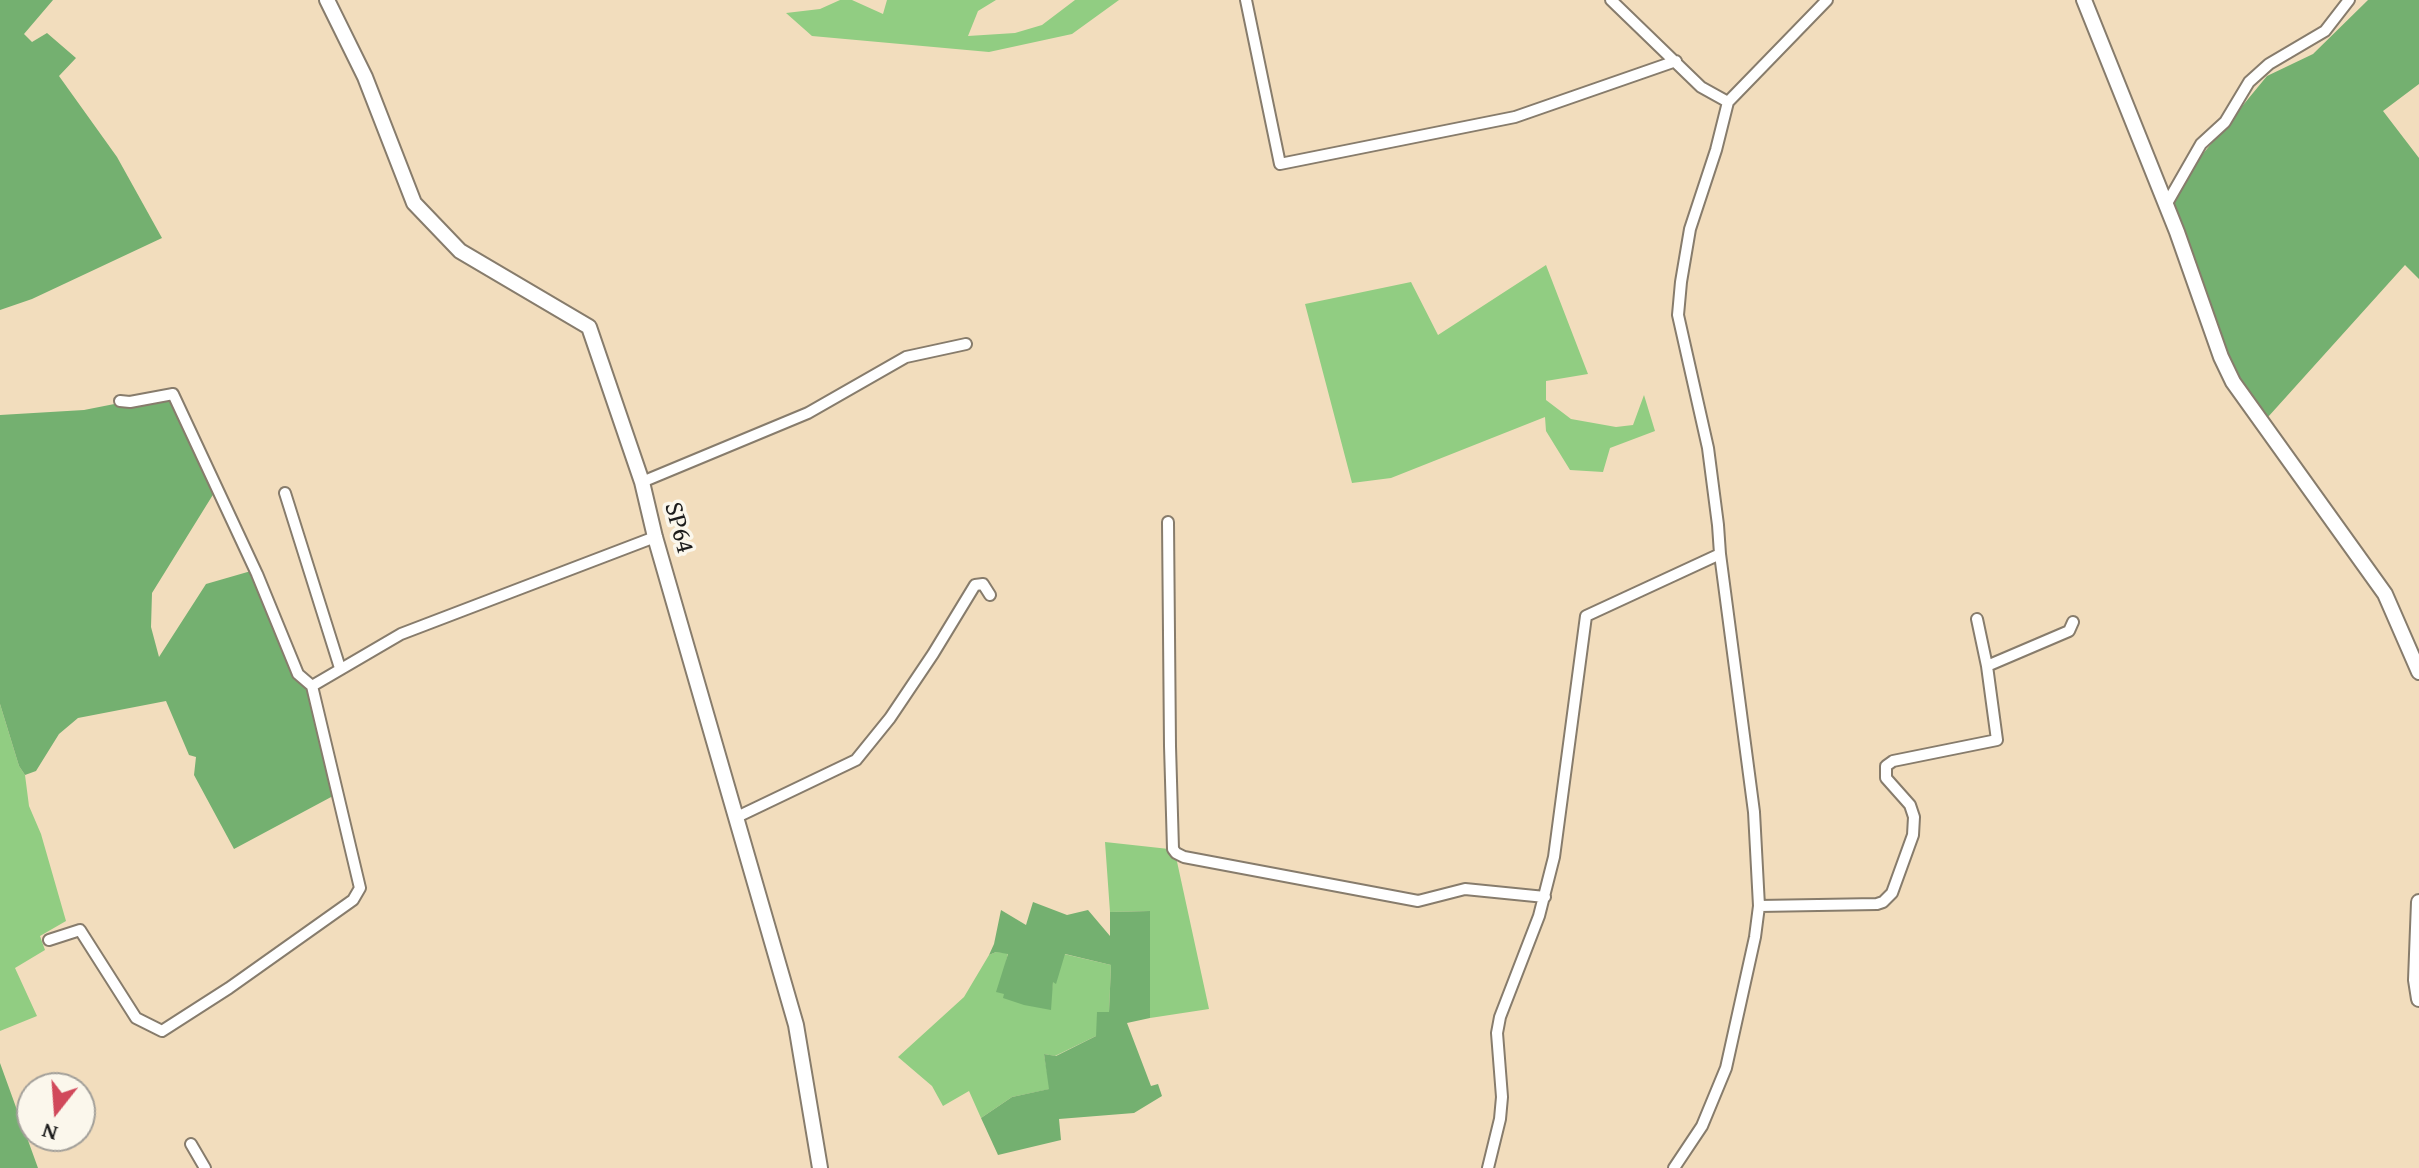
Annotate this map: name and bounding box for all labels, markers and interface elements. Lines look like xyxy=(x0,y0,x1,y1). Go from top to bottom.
street label: SP64 xyxy=(656,499,700,557)
north arrow xyxy=(16,1072,96,1152)
text: N xyxy=(38,1116,61,1150)

